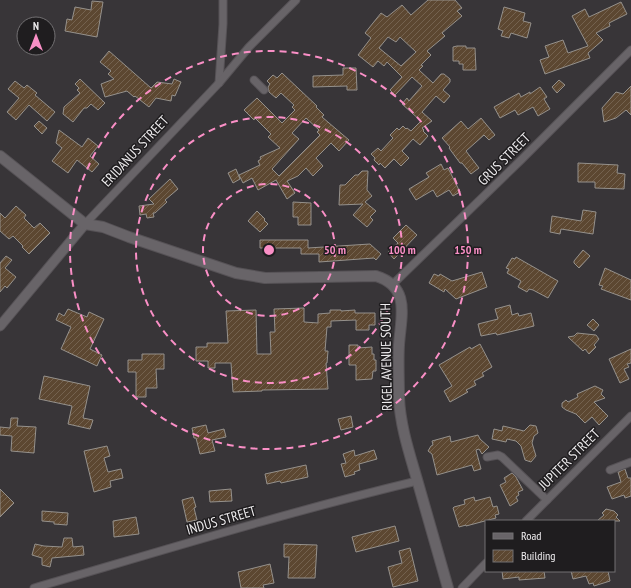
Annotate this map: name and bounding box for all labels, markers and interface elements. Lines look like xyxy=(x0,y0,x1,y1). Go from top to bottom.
north arrow xyxy=(16,16,56,56)
text: N xyxy=(33,19,39,33)
street label: ERIDANUS STREET xyxy=(97,111,173,190)
street label: GRUS STREET xyxy=(474,128,535,189)
text: 50 m xyxy=(324,242,346,257)
text: 100 m xyxy=(388,242,416,257)
text: 150 m xyxy=(454,242,482,257)
centre of rings xyxy=(262,243,276,257)
street label: RIGEL AVENUE SOUTH xyxy=(376,303,396,411)
street label: JUPITER STREET xyxy=(534,424,604,494)
street label: INDUS STREET xyxy=(184,501,259,539)
legend xyxy=(485,520,615,572)
text: Road xyxy=(521,528,541,543)
text: Building xyxy=(521,548,556,563)

